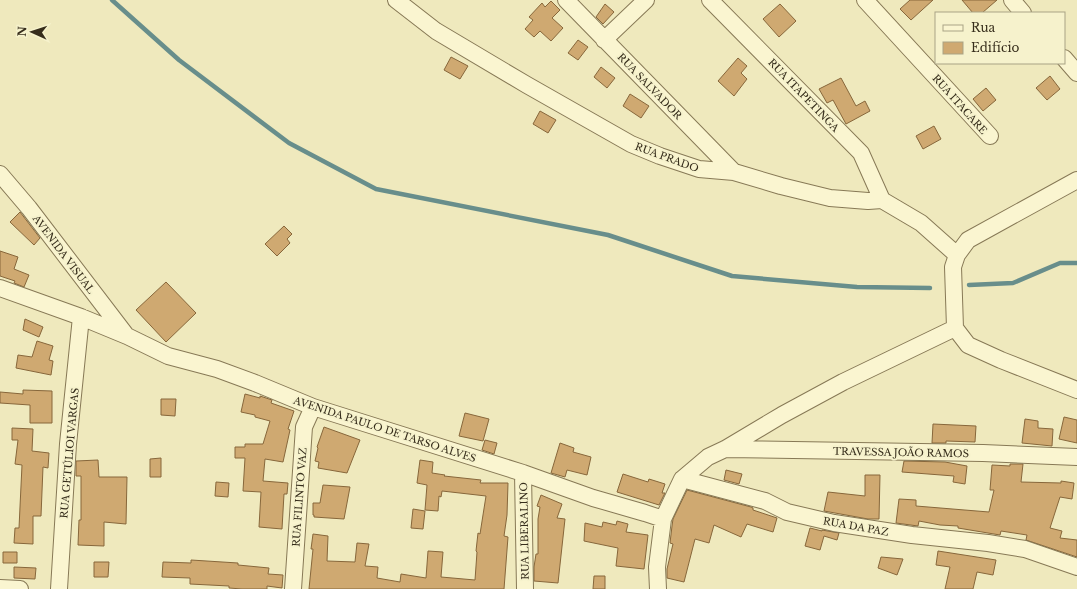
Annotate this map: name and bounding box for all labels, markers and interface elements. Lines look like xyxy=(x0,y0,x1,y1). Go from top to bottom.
north arrow xyxy=(12,12,52,52)
legend xyxy=(935,12,1065,64)
text: Rua xyxy=(971,20,995,35)
text: N xyxy=(15,25,29,37)
text: Edifício xyxy=(971,40,1019,55)
street label: RUA SALVADOR xyxy=(615,50,685,123)
street label: RUA ITAPETINGA xyxy=(765,56,842,135)
street label: RUA ITACARE xyxy=(929,72,990,137)
street label: RUA PRADO xyxy=(633,140,700,175)
street label: AVENIDA VISUAL xyxy=(29,212,98,297)
street label: RUA GETÚLIOI VARGAS xyxy=(56,387,82,519)
street label: AVENIDA PAULO DE TARSO ALVES xyxy=(291,393,478,465)
street label: TRAVESSA JOÃO RAMOS xyxy=(833,444,969,460)
street label: RUA FILINTO VAZ xyxy=(290,447,309,547)
street label: RUA LIBERALINO xyxy=(517,482,532,580)
street label: RUA DA PAZ xyxy=(822,514,890,539)

